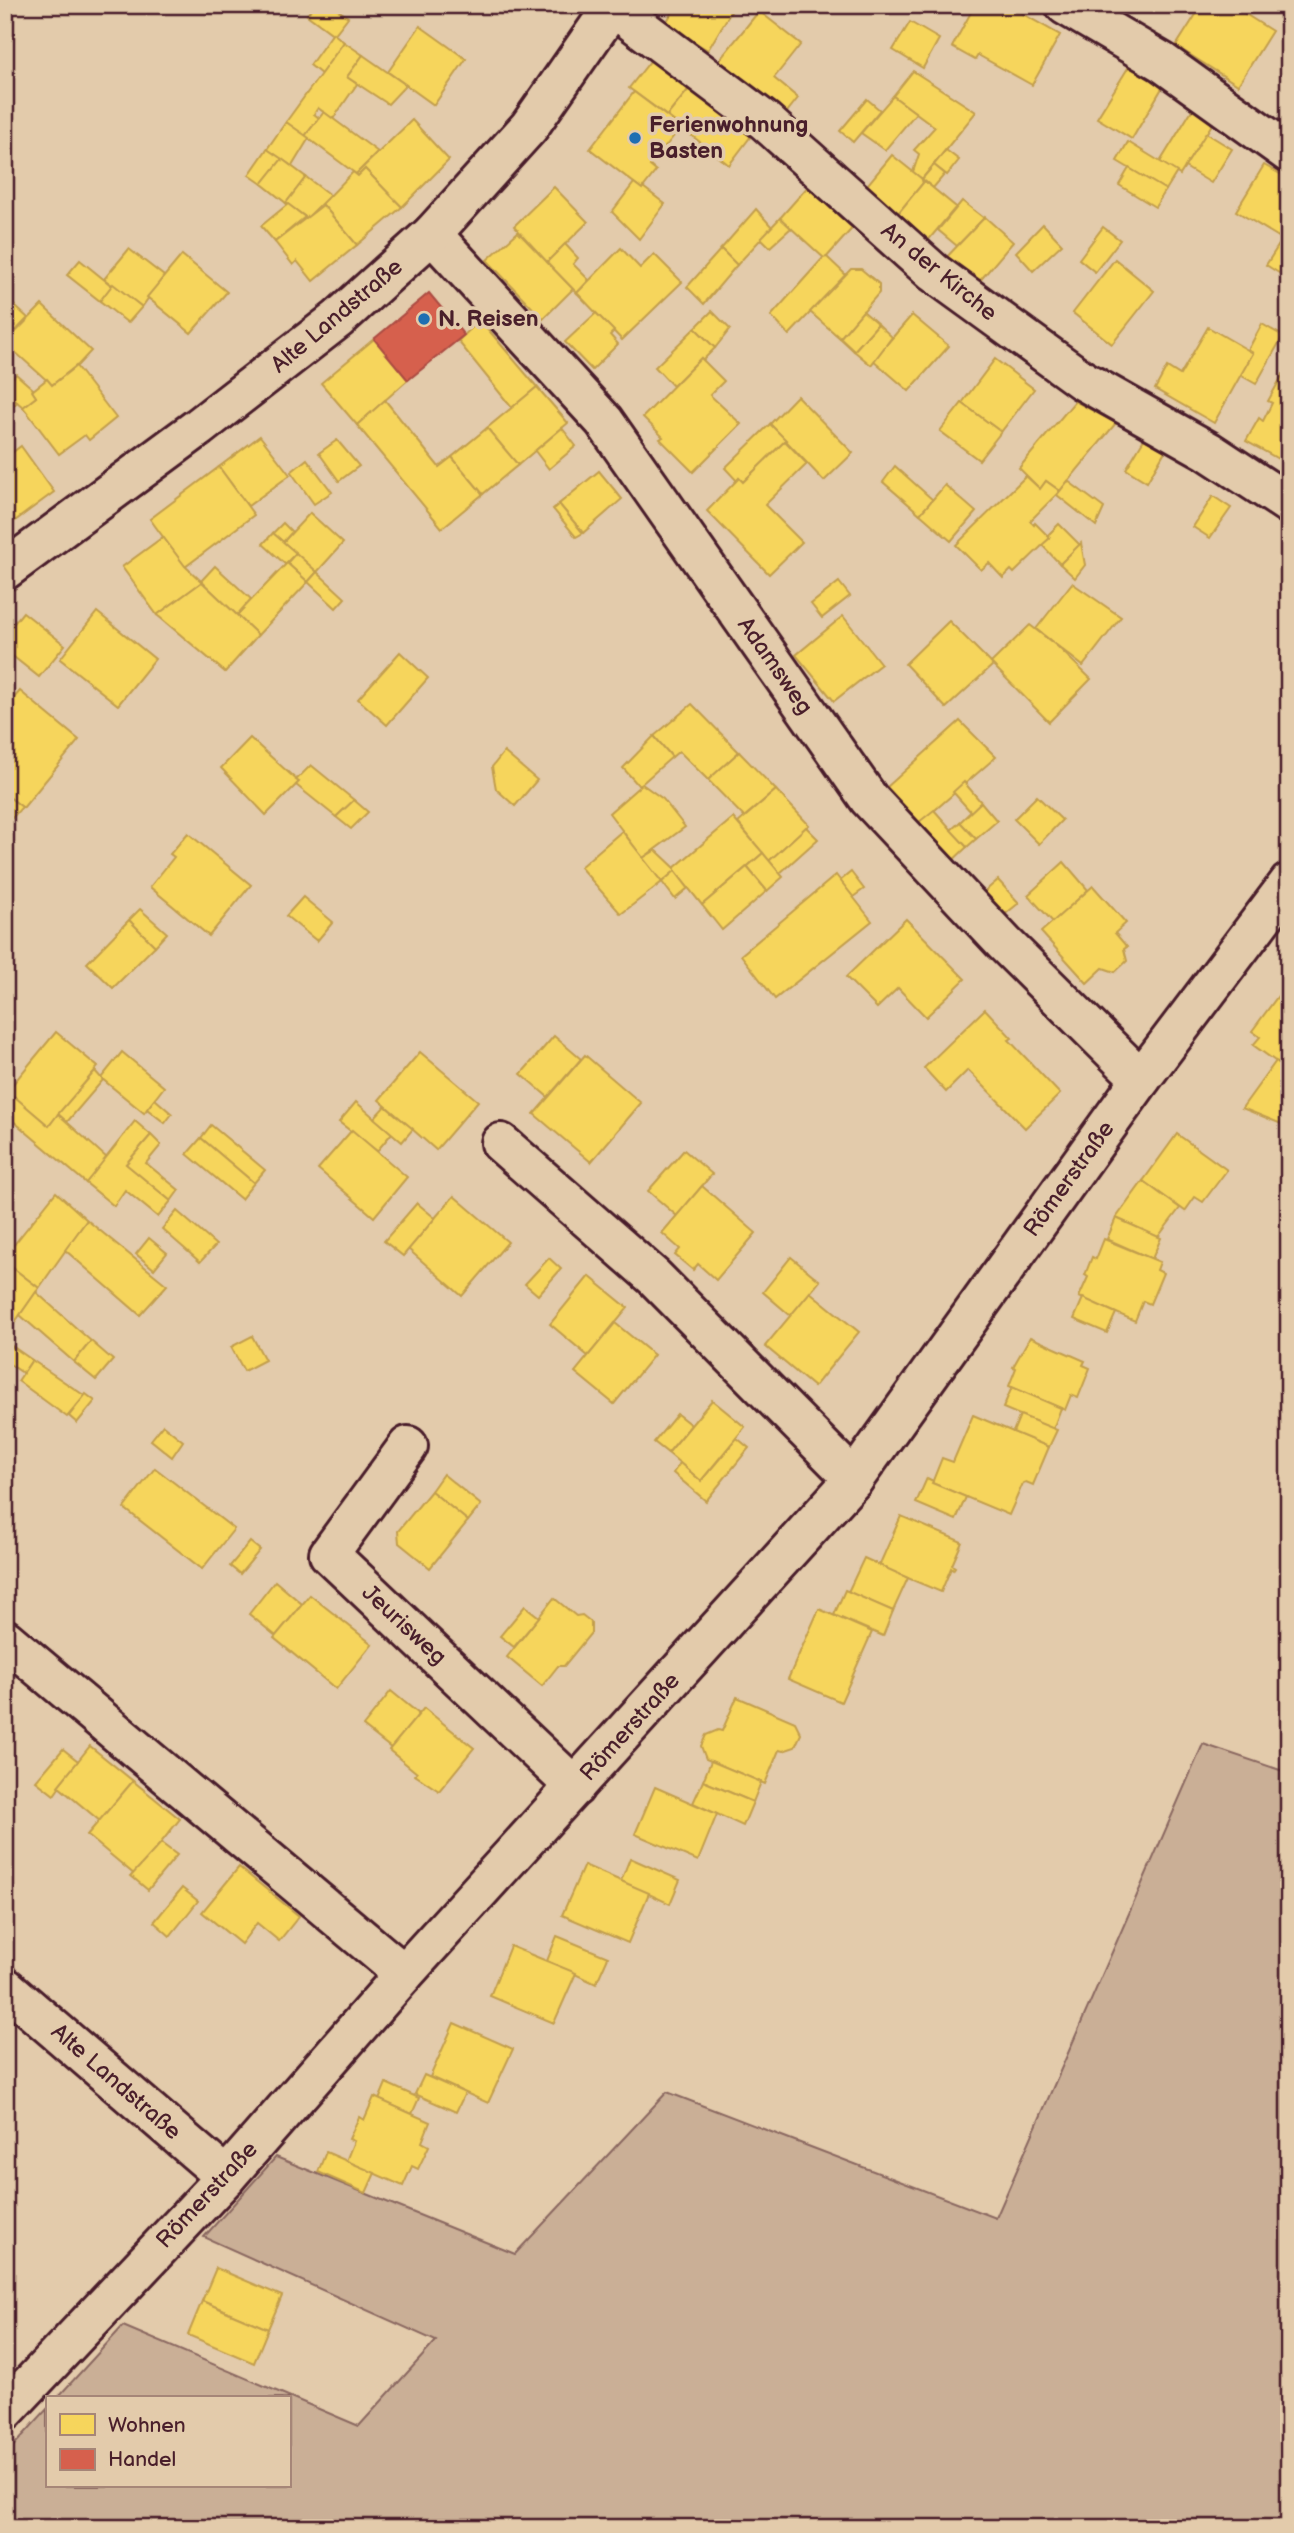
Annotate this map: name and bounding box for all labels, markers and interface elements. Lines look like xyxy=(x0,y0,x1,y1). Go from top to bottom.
place label: Ferienwohnung Basten xyxy=(649,111,808,165)
marker: Ferienwohnung Basten xyxy=(627,130,643,146)
street label: An der Kirche xyxy=(875,217,1003,327)
street label: Alte Landstraße xyxy=(266,253,408,379)
place label: N. Reisen xyxy=(438,305,539,333)
marker: N. Reisen xyxy=(416,311,432,327)
street label: Adamsweg xyxy=(731,612,819,720)
street label: Römerstraße xyxy=(1018,1116,1120,1242)
street label: Jeurisweg xyxy=(356,1579,452,1671)
street label: Römerstraße xyxy=(574,1667,686,1787)
street label: Alte Landstraße xyxy=(45,2018,187,2146)
street label: Römerstraße xyxy=(150,2136,264,2254)
legend xyxy=(46,2396,290,2488)
text: Wohnen xyxy=(108,2413,186,2438)
text: Handel xyxy=(108,2447,176,2472)

